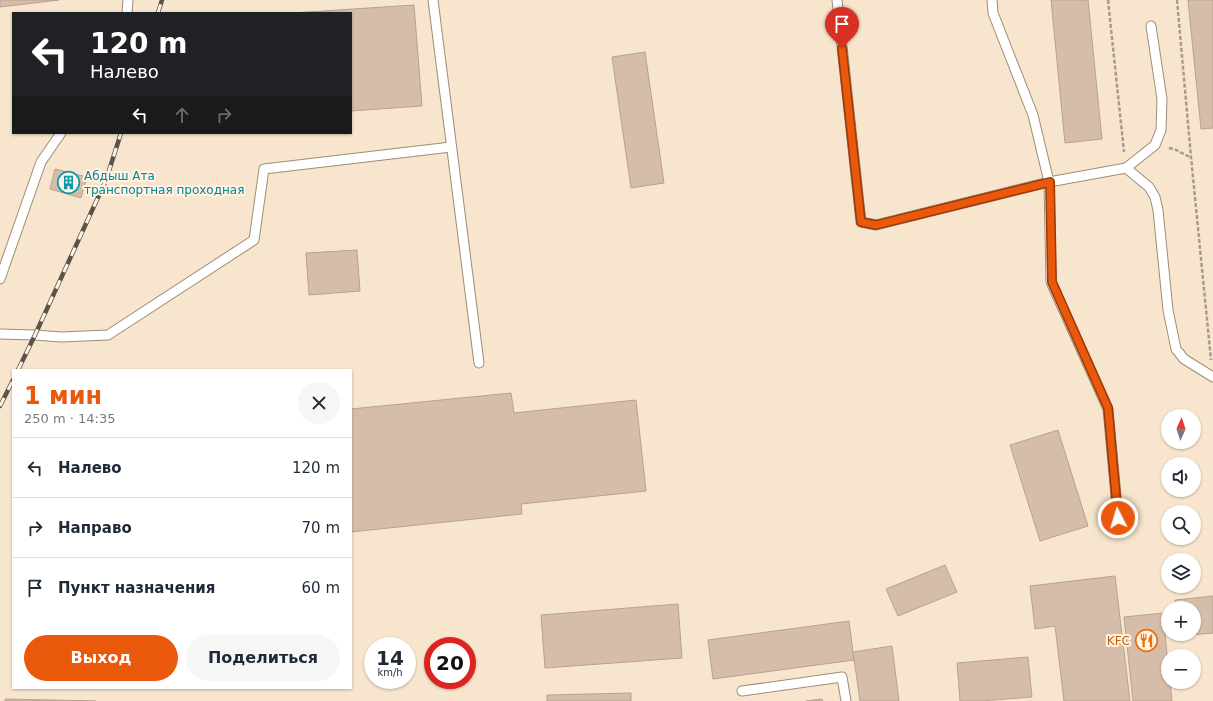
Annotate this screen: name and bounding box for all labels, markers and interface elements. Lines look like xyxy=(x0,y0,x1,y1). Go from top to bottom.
pin xyxy=(825,7.0,859,48)
icon: arrive xyxy=(831,13,853,35)
text: 120 m xyxy=(90,27,187,60)
icon: left xyxy=(24,28,76,80)
text: Налево xyxy=(90,61,159,82)
icon: left xyxy=(129,104,151,126)
icon: ahead xyxy=(171,104,193,126)
icon: right xyxy=(213,104,235,126)
place label: Абдыш Ата транспортная проходная xyxy=(84,169,244,197)
building icon: Абдыш Ата транспортная проходная xyxy=(55,170,81,196)
text: 1 мин xyxy=(24,382,102,410)
button: close xyxy=(298,382,340,424)
north arrow xyxy=(1161,409,1201,449)
map controls xyxy=(1161,409,1201,689)
text: 250 m · 14:35 xyxy=(24,411,115,426)
icon: left xyxy=(24,457,46,479)
button: sound xyxy=(1161,457,1201,497)
text: Налево xyxy=(58,459,122,477)
text: 120 m xyxy=(292,459,340,477)
position arrow xyxy=(1097,497,1139,539)
button: search xyxy=(1161,505,1201,545)
icon: right xyxy=(24,517,46,539)
text: Направо xyxy=(58,519,132,537)
text: 70 m xyxy=(302,519,340,537)
button: layers xyxy=(1161,553,1201,593)
icon: arrive xyxy=(24,577,46,599)
text: Пункт назначения xyxy=(58,579,215,597)
text: 60 m xyxy=(302,579,340,597)
button: + xyxy=(1161,601,1201,641)
restaurant icon: KFC xyxy=(1133,628,1159,654)
place label: KFC xyxy=(1107,634,1130,648)
button: Выход xyxy=(24,635,178,681)
button: Поделиться xyxy=(186,635,340,681)
speed limit sign: 20 xyxy=(424,637,476,689)
text: 14 xyxy=(376,646,404,670)
button: − xyxy=(1161,649,1201,689)
text: km/h xyxy=(377,667,403,678)

